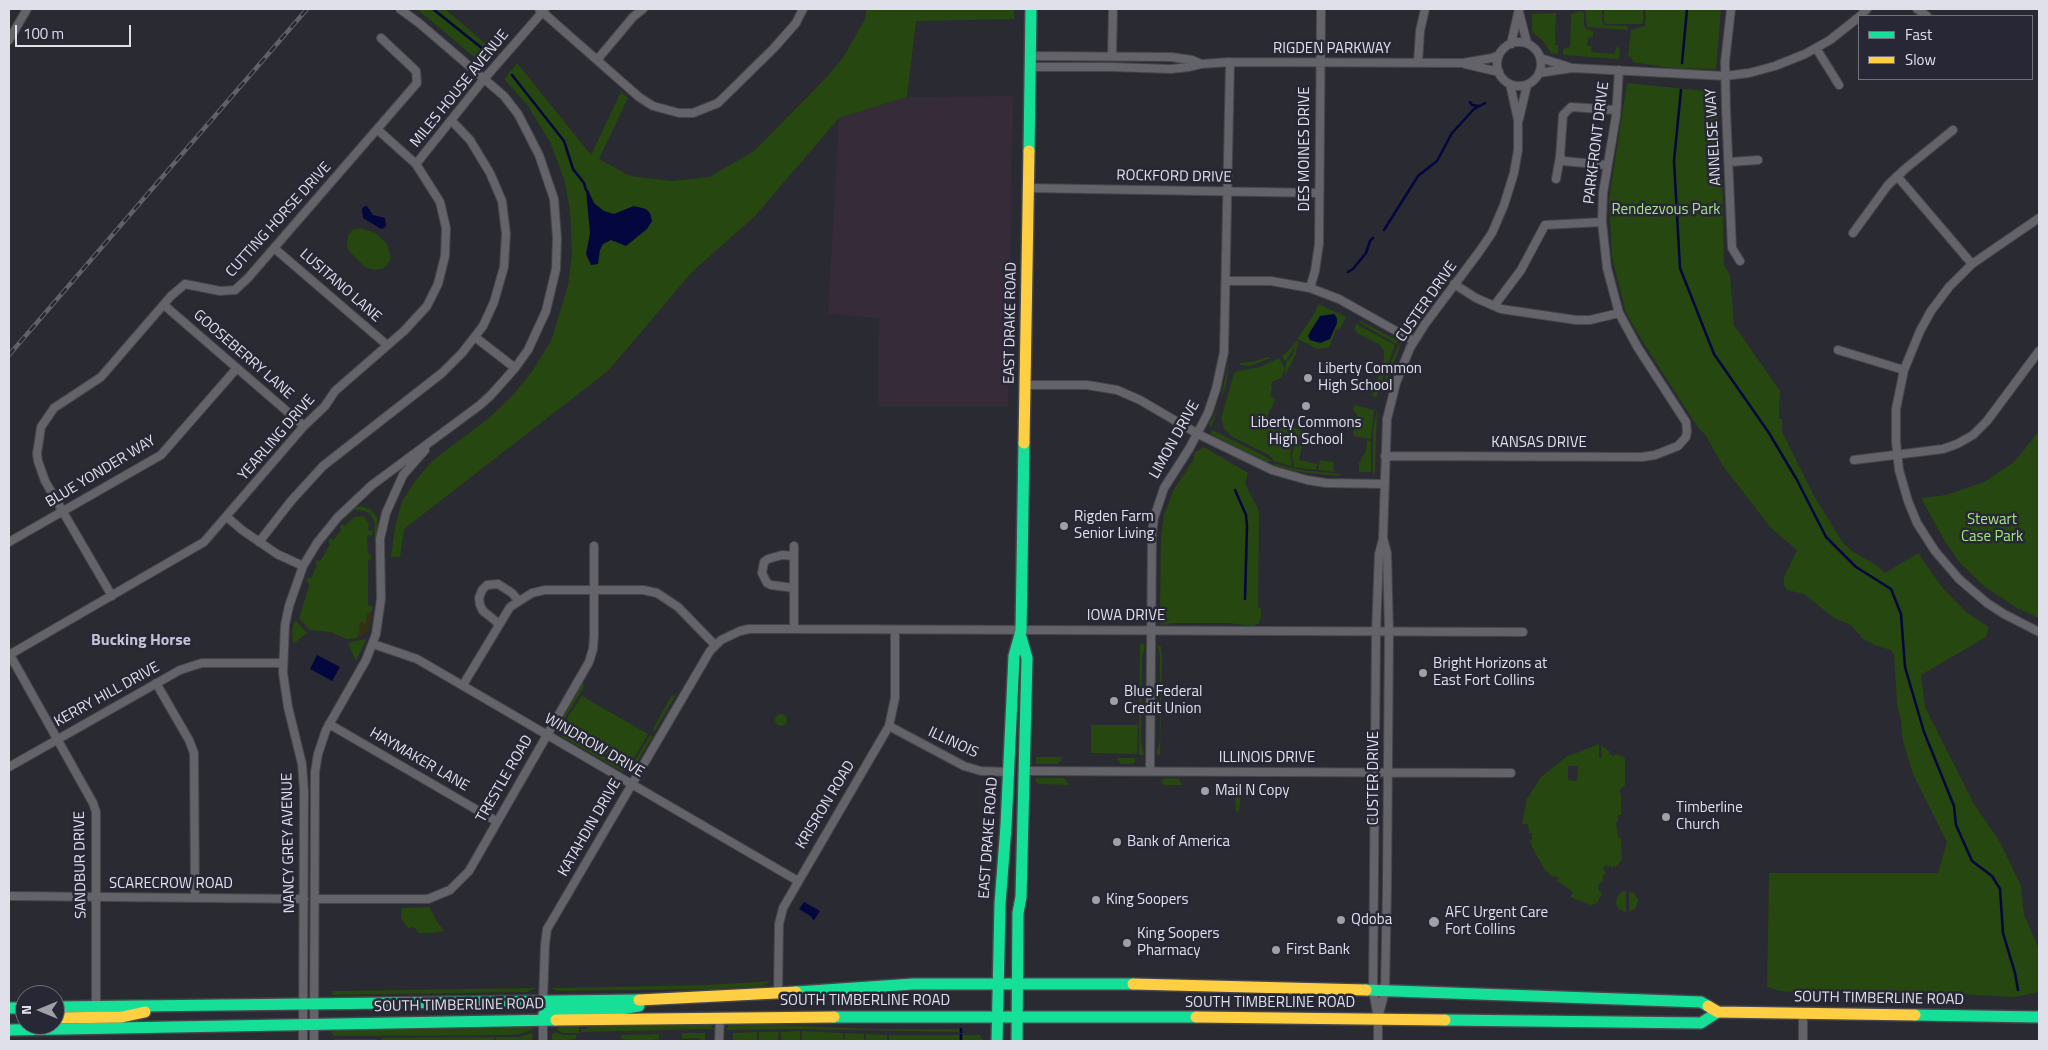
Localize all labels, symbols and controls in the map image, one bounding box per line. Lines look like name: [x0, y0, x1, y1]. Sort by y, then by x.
scale bar: [18, 15, 134, 47]
legend: [1858, 15, 2033, 80]
text: 100 m: [23, 22, 64, 45]
text: Fast: [1905, 23, 1932, 46]
street label: MILES HOUSE AVENUE: [407, 27, 513, 151]
street label: RIGDEN PARKWAY: [1273, 40, 1391, 58]
text: Slow: [1905, 48, 1936, 71]
street label: PARKFRONT DRIVE: [1581, 81, 1613, 205]
street label: DES MOINES DRIVE: [1296, 87, 1314, 211]
street label: ANNELISE WAY: [1702, 88, 1726, 186]
street label: CUTTING HORSE DRIVE: [223, 159, 335, 281]
street label: ROCKFORD DRIVE: [1116, 167, 1232, 187]
park label: Rendezvous Park: [1611, 201, 1721, 219]
street label: LUSITANO LANE: [295, 246, 385, 326]
street label: CUSTER DRIVE: [1393, 258, 1461, 346]
street label: EAST DRAKE ROAD: [1001, 262, 1021, 384]
street label: GOOSEBERRY LANE: [189, 307, 297, 403]
place label: Liberty Common High School: [1318, 360, 1422, 395]
marker: Liberty Common High School: [1302, 372, 1314, 384]
street label: YEARLING DRIVE: [235, 391, 319, 485]
street label: LIMON DRIVE: [1146, 398, 1204, 482]
marker: Liberty Commons High School: [1300, 400, 1312, 412]
place label: Liberty Commons High School: [1251, 414, 1361, 449]
street label: BLUE YONDER WAY: [43, 432, 159, 512]
street label: KANSAS DRIVE: [1491, 434, 1587, 452]
place label: Rigden Farm Senior Living: [1074, 508, 1154, 543]
park label: Stewart Case Park: [1961, 511, 2023, 546]
marker: Rigden Farm Senior Living: [1058, 520, 1070, 532]
street label: IOWA DRIVE: [1087, 607, 1165, 625]
district label: Bucking Horse: [91, 631, 191, 651]
place label: Bright Horizons at East Fort Collins: [1433, 655, 1547, 690]
street label: KERRY HILL DRIVE: [51, 659, 163, 731]
marker: Bright Horizons at East Fort Collins: [1417, 667, 1429, 679]
place label: Blue Federal Credit Union: [1124, 683, 1202, 718]
marker: Blue Federal Credit Union: [1108, 695, 1120, 707]
street label: WINDROW DRIVE: [541, 710, 647, 782]
street label: HAYMAKER LANE: [366, 724, 472, 796]
street label: ILLINOIS: [925, 724, 981, 762]
street label: CUSTER DRIVE: [1365, 731, 1383, 825]
street label: TRESTLE ROAD: [473, 732, 537, 826]
street label: ILLINOIS DRIVE: [1219, 749, 1315, 767]
street label: KRISRON ROAD: [793, 758, 859, 852]
street label: NANCY GREY AVENUE: [279, 773, 299, 913]
street label: KATAHDIN DRIVE: [555, 776, 625, 880]
street label: EAST DRAKE ROAD: [976, 777, 1002, 899]
place label: Mail N Copy: [1215, 782, 1290, 800]
marker: Mail N Copy: [1199, 785, 1211, 797]
place label: Timberline Church: [1676, 799, 1743, 834]
street label: SANDBUR DRIVE: [71, 811, 91, 919]
marker: Timberline Church: [1660, 811, 1672, 823]
place label: Bank of America: [1127, 833, 1230, 851]
marker: Bank of America: [1111, 836, 1123, 848]
street label: SCARECROW ROAD: [109, 875, 233, 893]
place label: King Soopers: [1106, 891, 1188, 909]
marker: King Soopers: [1090, 894, 1102, 906]
place label: AFC Urgent Care Fort Collins: [1445, 904, 1548, 939]
place label: Qdoba: [1351, 911, 1392, 929]
marker: Qdoba: [1335, 914, 1347, 926]
marker: AFC Urgent Care Fort Collins: [1427, 915, 1441, 929]
place label: King Soopers Pharmacy: [1137, 925, 1219, 960]
marker: King Soopers Pharmacy: [1121, 937, 1133, 949]
place label: First Bank: [1286, 941, 1350, 959]
marker: First Bank: [1270, 944, 1282, 956]
north arrow: [15, 985, 65, 1035]
street label: SOUTH TIMBERLINE ROAD: [1794, 989, 1964, 1009]
street label: SOUTH TIMBERLINE ROAD: [780, 992, 950, 1010]
street label: SOUTH TIMBERLINE ROAD: [1185, 994, 1355, 1012]
street label: SOUTH TIMBERLINE ROAD: [374, 996, 544, 1016]
text: N: [15, 1005, 36, 1015]

